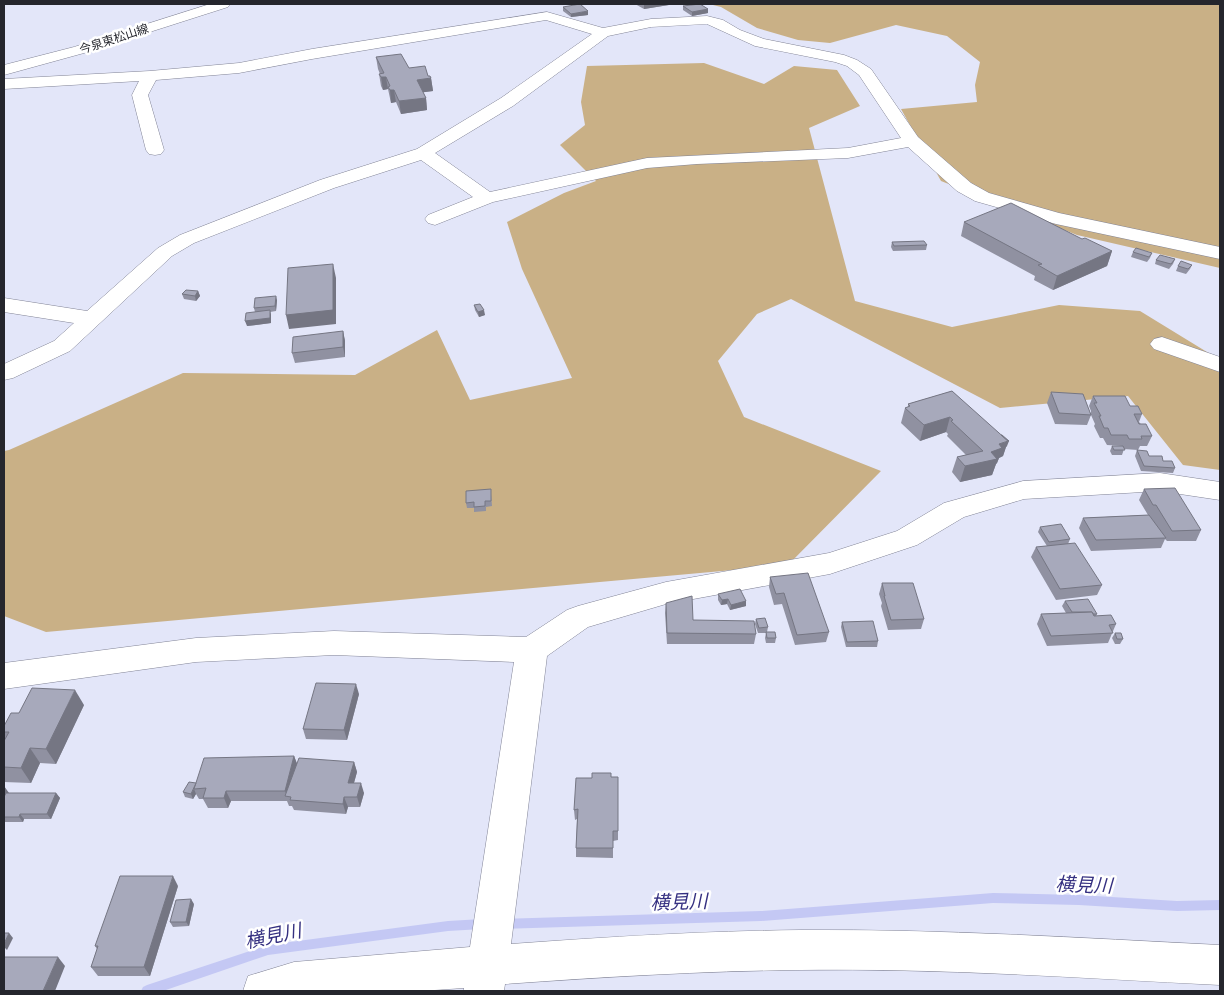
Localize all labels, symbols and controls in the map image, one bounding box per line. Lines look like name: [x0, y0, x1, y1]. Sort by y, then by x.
street label: 今泉東松山線: [78, 21, 150, 57]
water label: 横見川: [1055, 873, 1115, 898]
water label: 横見川: [650, 889, 710, 914]
water label: 横見川: [243, 918, 305, 953]

